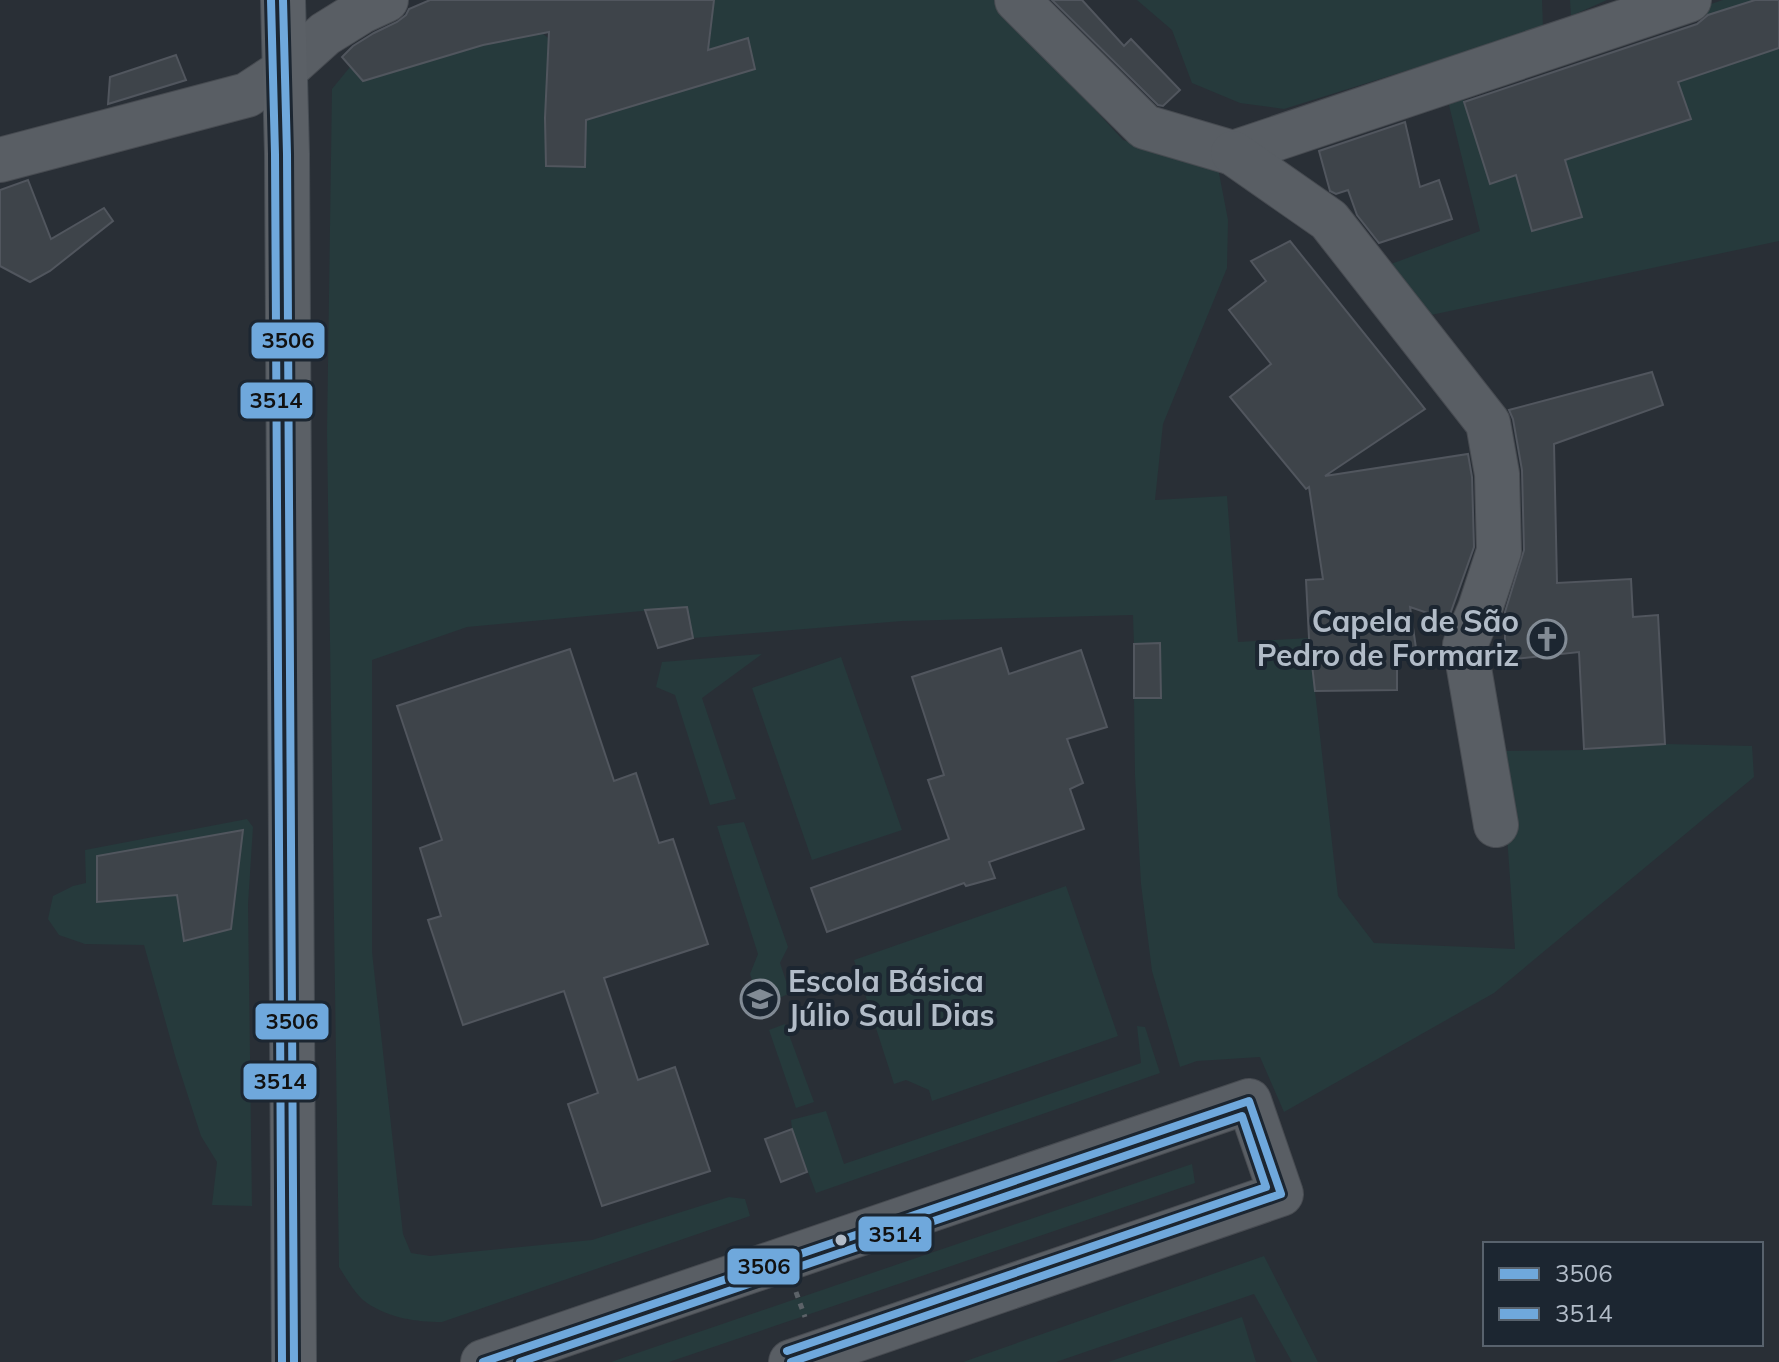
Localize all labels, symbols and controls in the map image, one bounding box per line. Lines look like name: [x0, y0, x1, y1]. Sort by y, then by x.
line badge: 3506: [250, 321, 326, 360]
text: 3506: [262, 326, 314, 354]
line badge: 3514: [239, 381, 314, 420]
text: 3514: [250, 386, 302, 414]
place label: Capela de São Pedro de Formariz: [1257, 602, 1519, 674]
church icon: Capela de São Pedro de Formariz: [1526, 618, 1568, 660]
place label: Escola Básica Júlio Saul Dias: [788, 962, 995, 1034]
school or university icon: Escola Básica Júlio Saul Dias: [739, 978, 781, 1020]
line badge: 3506: [254, 1002, 330, 1041]
text: 3506: [266, 1007, 318, 1035]
line badge: 3514: [242, 1062, 318, 1101]
text: 3514: [254, 1067, 306, 1095]
line badge: 3514: [857, 1215, 933, 1253]
text: 3514: [869, 1220, 921, 1248]
unlabelled marker: [833, 1232, 849, 1248]
legend: [1483, 1242, 1763, 1346]
line badge: 3506: [726, 1247, 801, 1286]
text: 3506: [738, 1252, 790, 1280]
text: 3506: [1555, 1258, 1613, 1288]
text: 3514: [1555, 1298, 1613, 1328]

